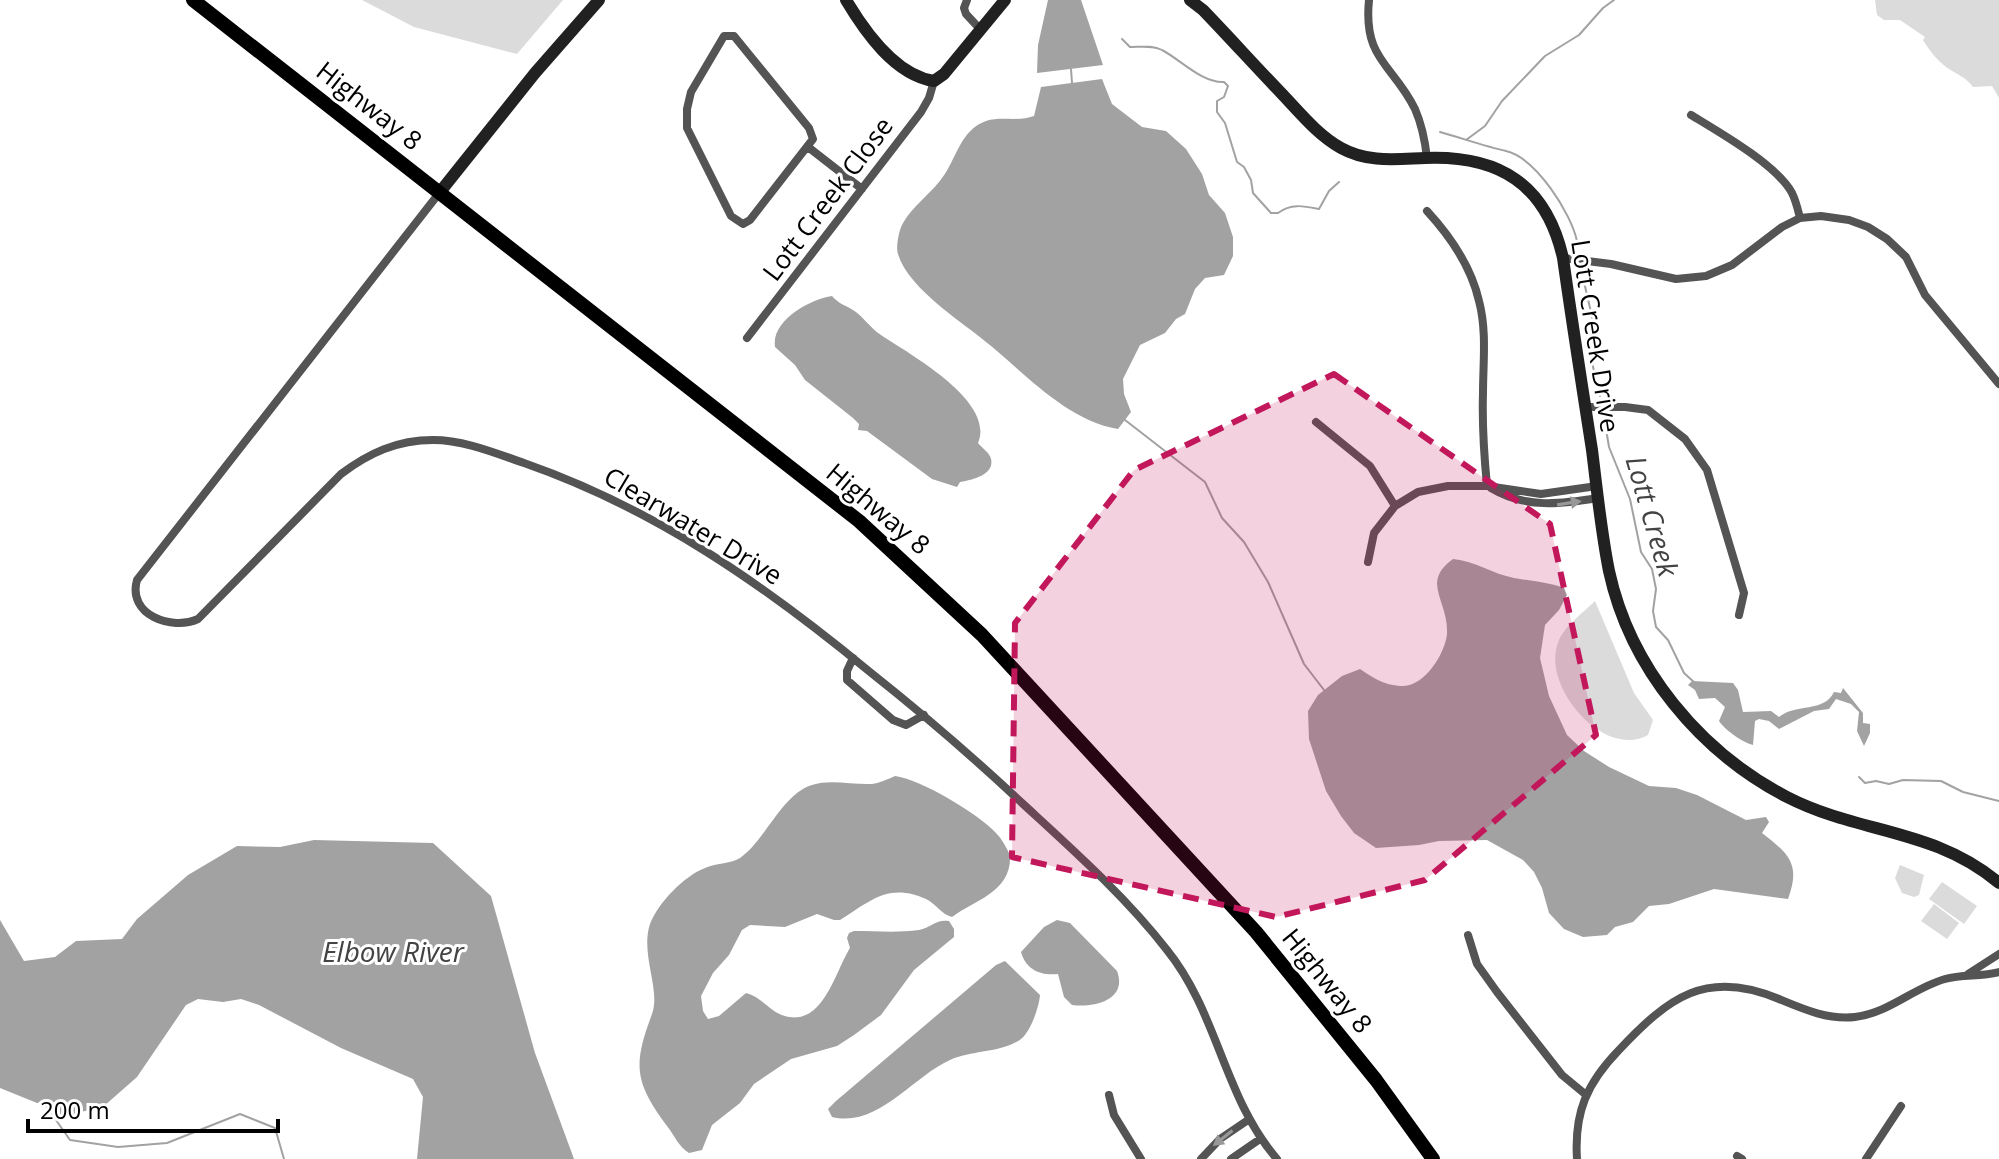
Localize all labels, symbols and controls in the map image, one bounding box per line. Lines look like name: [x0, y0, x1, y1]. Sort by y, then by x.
street label: Highway 8: [309, 53, 430, 158]
street label: Lott Creek Close: [754, 109, 901, 288]
street label: Lott Creek Drive: [1563, 237, 1629, 435]
water label: Lott Creek: [1618, 451, 1689, 582]
street label: Highway 8: [819, 454, 938, 562]
street label: Clearwater Drive: [598, 458, 789, 593]
one-way arrow: [1557, 496, 1582, 509]
street label: Highway 8: [1274, 920, 1381, 1040]
water label: Elbow River: [322, 932, 465, 970]
scale bar: [28, 1083, 278, 1133]
text: 200 m: [40, 1093, 110, 1126]
one-way arrow: [1213, 1129, 1233, 1146]

